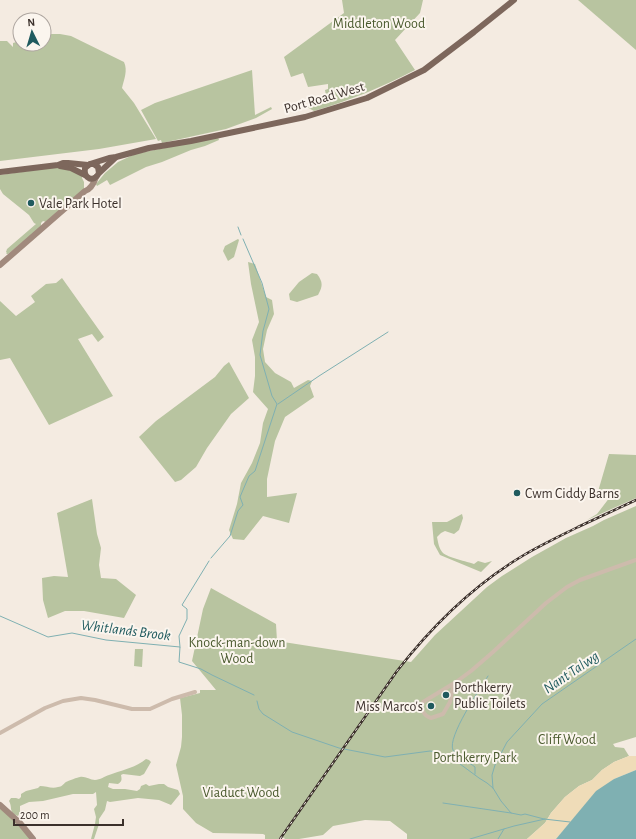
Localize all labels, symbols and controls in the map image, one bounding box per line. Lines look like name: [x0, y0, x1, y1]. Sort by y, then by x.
north arrow: [12, 12, 52, 52]
text: N: [27, 17, 35, 28]
park label: Middleton Wood: [333, 17, 425, 31]
street label: Port Road West: [283, 80, 367, 116]
place label: Vale Park Hotel: [39, 197, 122, 211]
marker: Vale Park Hotel: [26, 198, 36, 208]
place label: Cwm Ciddy Barns: [525, 487, 619, 501]
marker: Cwm Ciddy Barns: [512, 488, 522, 498]
water label: Whitlands Brook: [80, 618, 172, 643]
park label: Knock-man-down Wood: [189, 636, 285, 666]
water label: Nant Talwg: [541, 648, 602, 696]
place label: Porthkerry Public Toilets: [454, 681, 526, 711]
marker: Porthkerry Public Toilets: [441, 690, 451, 700]
place label: Miss Marco's: [355, 700, 423, 714]
marker: Miss Marco's: [426, 701, 436, 711]
park label: Cliff Wood: [538, 733, 596, 747]
park label: Porthkerry Park: [433, 751, 518, 765]
park label: Viaduct Wood: [202, 786, 280, 800]
scale bar: [14, 801, 123, 827]
text: 200 m: [20, 809, 50, 821]

